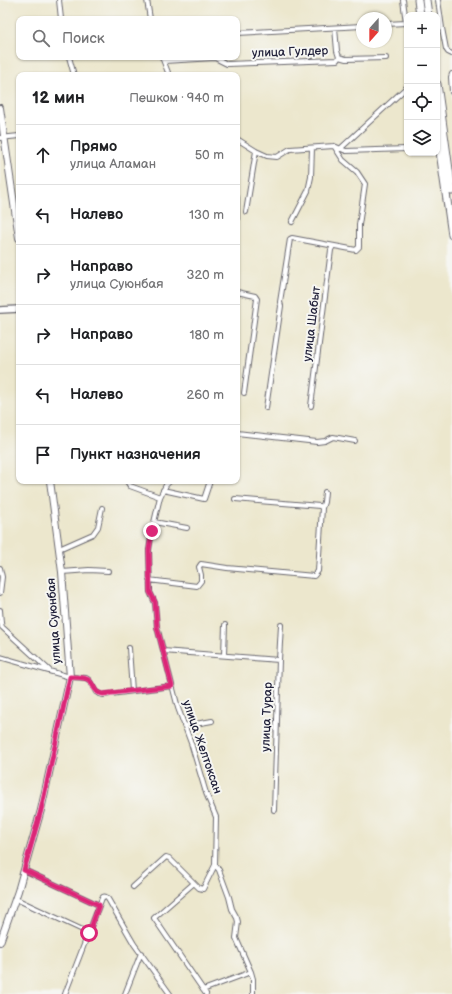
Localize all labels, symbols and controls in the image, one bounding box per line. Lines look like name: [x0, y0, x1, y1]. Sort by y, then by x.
north arrow: [356, 12, 392, 48]
map controls: [404, 12, 440, 156]
button: +: [404, 12, 440, 48]
search box: [16, 16, 240, 60]
icon: search: [30, 27, 52, 49]
text: Поиск: [62, 29, 105, 48]
street label: улица Гулдер: [252, 43, 329, 61]
button: −: [404, 48, 440, 84]
button: locate: [404, 84, 440, 120]
text: 12 мин: [32, 88, 85, 108]
text: Пешком · 940 m: [129, 90, 224, 106]
button: layers: [404, 120, 440, 156]
text: Прямо: [70, 137, 117, 156]
icon: ahead: [32, 144, 54, 166]
text: 50 m: [195, 147, 224, 163]
text: улица Аламан: [70, 156, 156, 172]
icon: left: [32, 204, 54, 226]
text: Налево: [70, 205, 123, 224]
text: 130 m: [189, 207, 224, 223]
text: Направо: [70, 257, 133, 276]
icon: right: [32, 264, 54, 286]
text: 320 m: [186, 267, 224, 283]
text: улица Суюнбая: [70, 276, 163, 292]
street label: улица Шабыт: [300, 285, 324, 363]
icon: right: [32, 324, 54, 346]
text: Направо: [70, 325, 133, 344]
text: 180 m: [189, 327, 224, 343]
icon: left: [32, 384, 54, 406]
text: Налево: [70, 385, 123, 404]
text: 260 m: [186, 387, 224, 403]
icon: arrive: [32, 444, 54, 466]
text: Пункт назначения: [70, 445, 201, 464]
route end: [143, 522, 161, 540]
street label: улица Суюнбая: [43, 577, 64, 665]
street label: улица Турар: [258, 682, 276, 752]
street label: улица Желтоксан: [179, 698, 225, 796]
route start: [80, 924, 98, 942]

